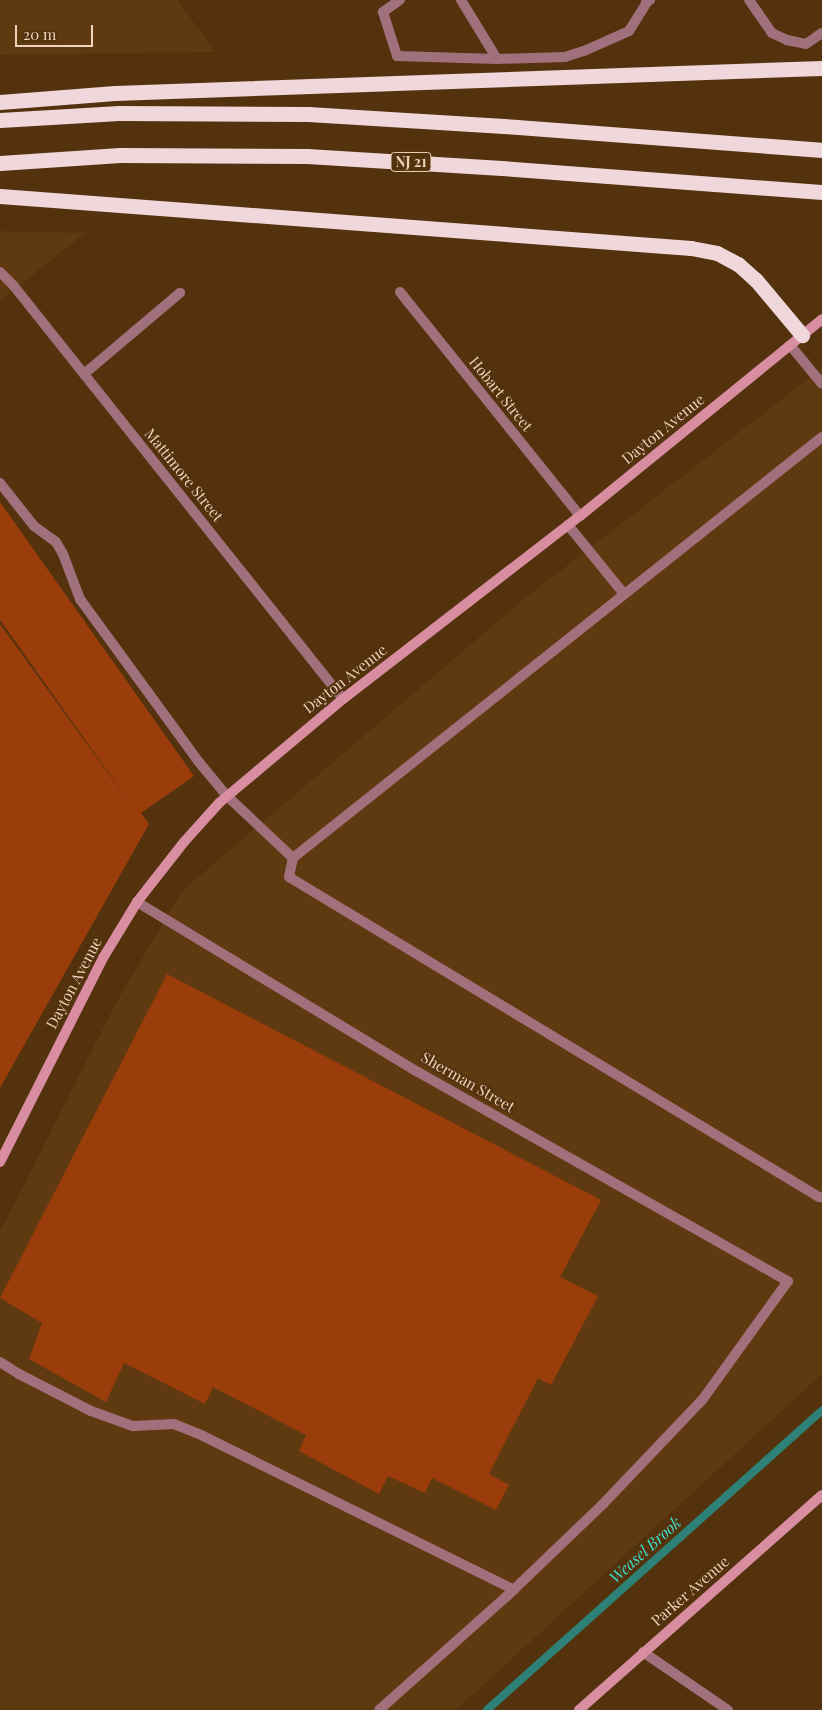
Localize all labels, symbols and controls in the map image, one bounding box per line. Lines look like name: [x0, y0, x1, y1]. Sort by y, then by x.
scale bar: [18, 15, 95, 47]
text: 20 m: [23, 24, 56, 44]
road number: NJ 21: [390, 150, 432, 173]
street label: Hobart Street: [465, 353, 537, 435]
street label: Dayton Avenue: [618, 390, 708, 468]
street label: Mattimore Street: [141, 425, 227, 525]
street label: Dayton Avenue: [299, 641, 391, 717]
street label: Dayton Avenue: [42, 934, 106, 1032]
street label: Sherman Street: [418, 1048, 518, 1116]
water label: Weasel Brook: [605, 1512, 685, 1588]
street label: Parker Avenue: [647, 1552, 733, 1630]

